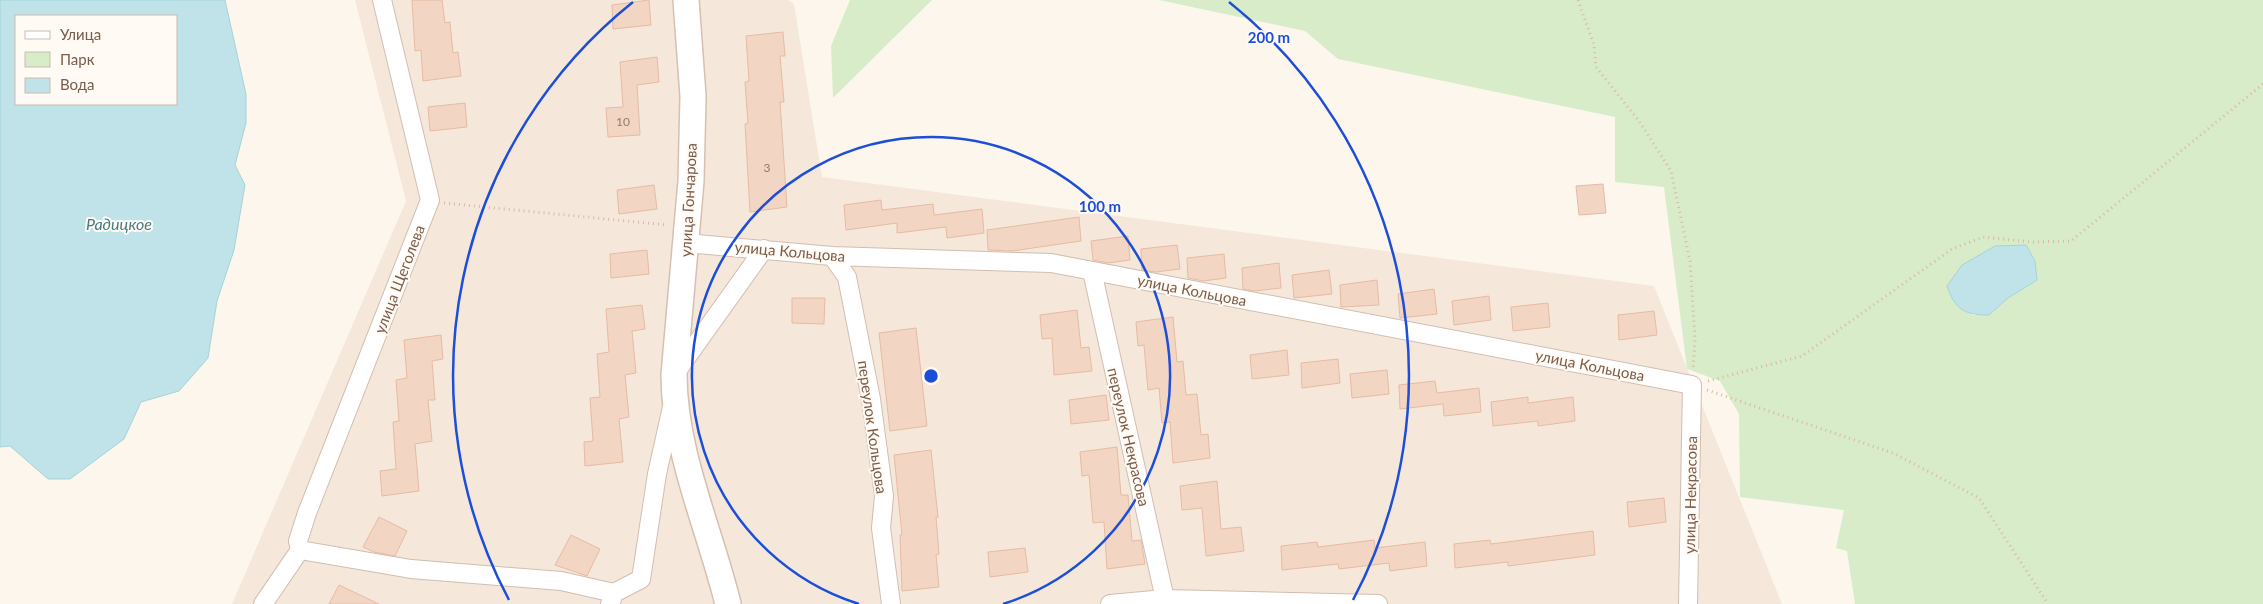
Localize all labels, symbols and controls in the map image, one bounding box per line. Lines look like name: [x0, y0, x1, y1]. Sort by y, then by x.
legend: [15, 15, 178, 105]
text: Улица: [60, 25, 101, 43]
text: 200 m: [1248, 28, 1290, 46]
text: Парк: [60, 50, 95, 68]
text: Вода: [60, 75, 95, 93]
house number: 10: [616, 114, 630, 129]
street label: улица Гончарова: [676, 142, 700, 258]
house number: 3: [764, 160, 771, 175]
text: 100 m: [1079, 197, 1121, 215]
water label: Радицкое: [86, 214, 152, 233]
street label: улица Щеголева: [370, 222, 428, 336]
street label: улица Кольцова: [734, 237, 846, 265]
street label: улица Кольцова: [1136, 271, 1248, 309]
street label: улица Кольцова: [1534, 346, 1646, 384]
street label: переулок Кольцова: [855, 359, 891, 495]
street label: переулок Некрасова: [1104, 366, 1154, 508]
centre of rings: [922, 367, 940, 385]
street label: улица Некрасова: [1680, 436, 1700, 554]

